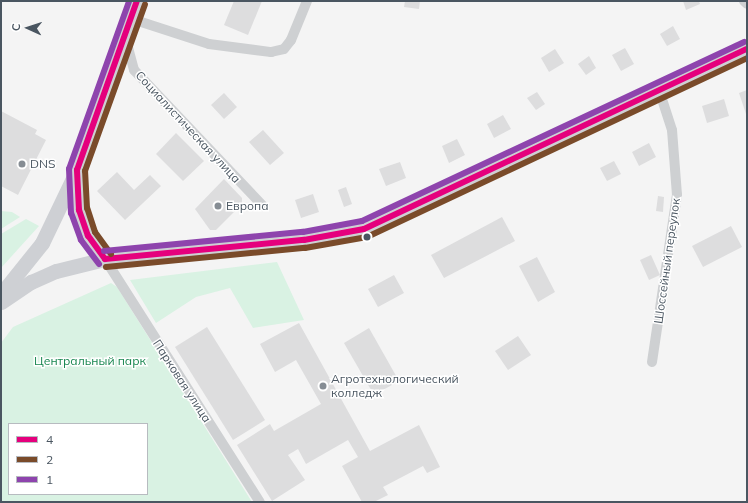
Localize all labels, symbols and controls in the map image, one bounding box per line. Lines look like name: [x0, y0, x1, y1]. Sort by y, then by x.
north arrow: [8, 8, 48, 48]
text: С: [9, 23, 23, 32]
street label: Социалистическая улица: [132, 68, 244, 186]
place label: DNS: [30, 157, 55, 171]
marker: DNS: [17, 159, 27, 169]
street label: Шоссейный переулок: [651, 197, 683, 325]
place label: Европа: [226, 199, 269, 213]
marker: Европа: [213, 201, 223, 211]
unlabelled marker: [362, 232, 372, 242]
street label: Парковая улица: [150, 337, 214, 425]
park label: Центральный парк: [34, 354, 146, 368]
place label: Агротехнологический колледж: [331, 372, 459, 400]
marker: Агротехнологический колледж: [318, 381, 328, 391]
legend: [8, 423, 148, 495]
text: 4: [46, 432, 53, 447]
text: 2: [46, 452, 53, 467]
text: 1: [46, 472, 53, 487]

